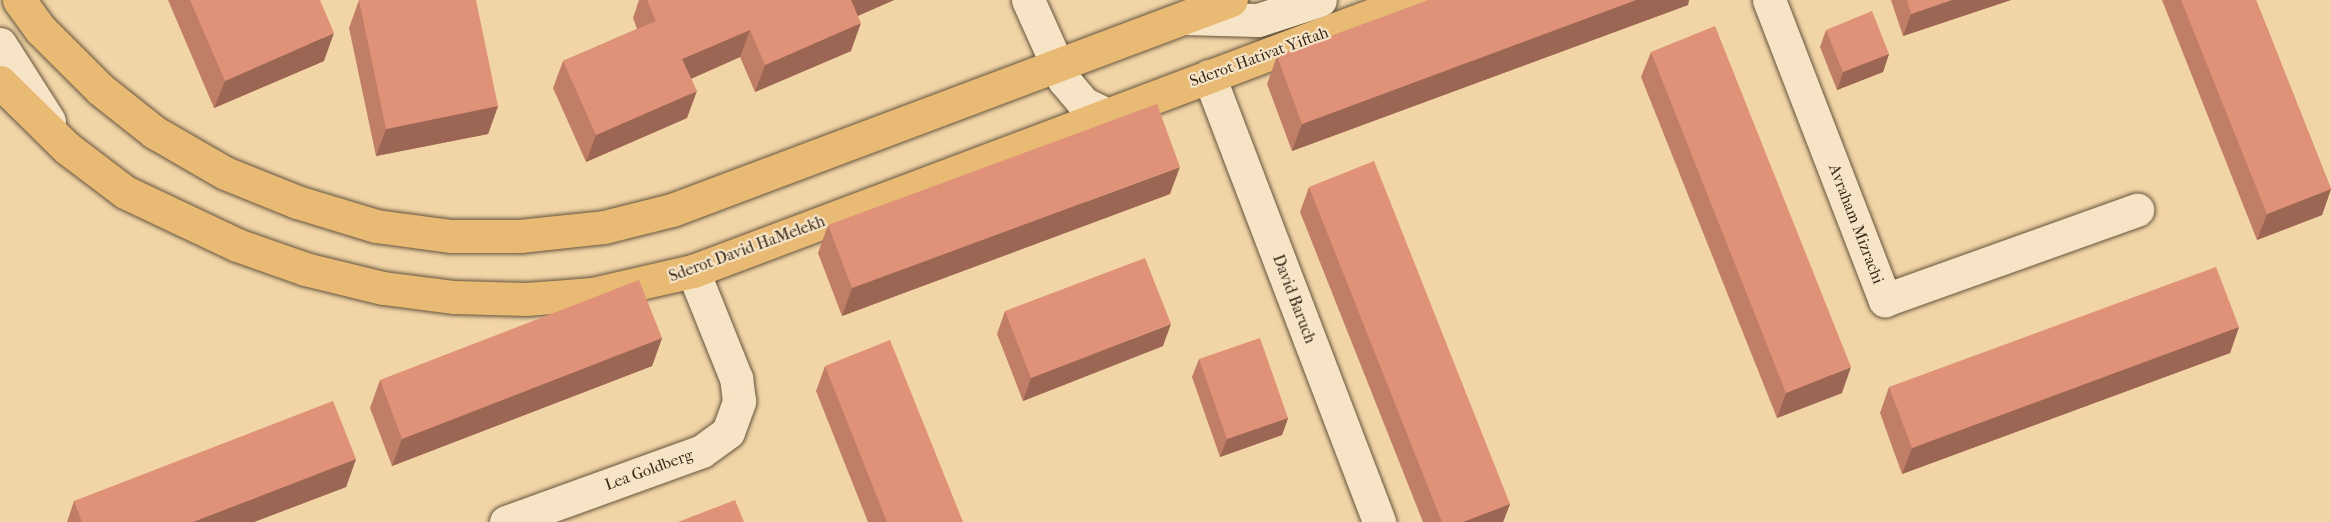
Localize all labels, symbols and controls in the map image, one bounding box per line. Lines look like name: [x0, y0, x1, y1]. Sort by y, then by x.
street label: Sderot Hativat Yiftah: [1187, 23, 1331, 91]
street label: Avraham Mizrachi: [1824, 161, 1888, 287]
street label: Sderot David HaMelekh: [666, 212, 828, 286]
street label: David Baruch: [1268, 252, 1320, 346]
street label: Lea Goldberg: [602, 445, 696, 495]

